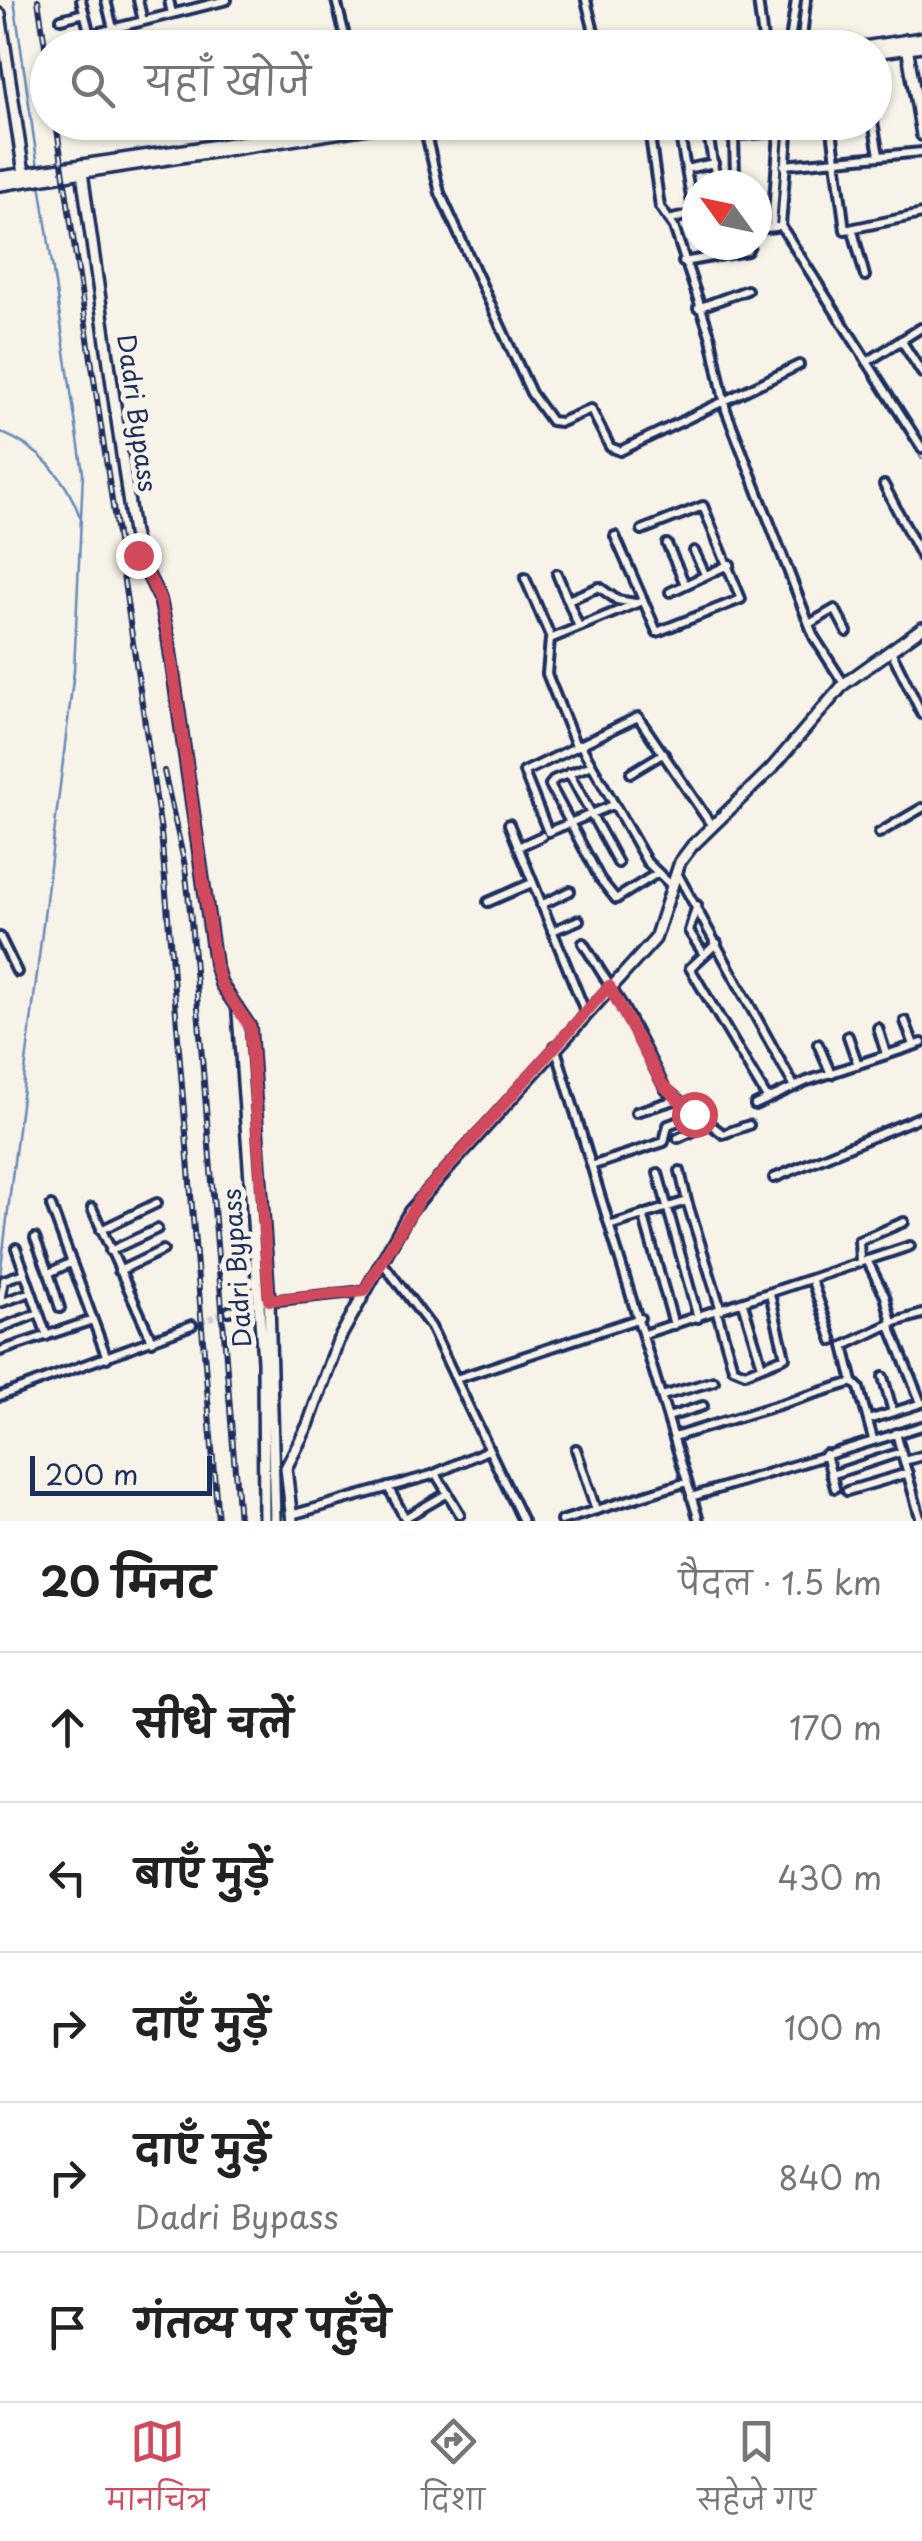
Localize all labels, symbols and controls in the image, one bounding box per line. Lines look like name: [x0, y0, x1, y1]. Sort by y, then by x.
search box: [30, 30, 892, 140]
text: यहाँ खोजें: [145, 51, 311, 108]
icon: search: [65, 58, 120, 113]
north arrow: [682, 170, 772, 260]
street label: Dadri Bypass: [108, 331, 168, 494]
route end: [116, 533, 162, 579]
route start: [672, 1092, 718, 1138]
street label: Dadri Bypass: [212, 1187, 261, 1349]
scale bar: [30, 1451, 212, 1496]
text: 200 m: [45, 1452, 138, 1495]
text: 20 मिनट: [40, 1548, 215, 1611]
text: पैदल · 1.5 km: [678, 1558, 882, 1606]
text: सीधे चलें: [135, 1693, 293, 1750]
icon: ahead: [40, 1700, 95, 1755]
text: 170 m: [789, 1703, 882, 1751]
text: बाएँ मुड़ें: [135, 1843, 271, 1900]
icon: left: [40, 1850, 95, 1905]
text: 430 m: [777, 1853, 882, 1901]
text: दाएँ मुड़ें: [135, 1993, 270, 2050]
icon: right: [40, 2000, 95, 2055]
text: 100 m: [784, 2003, 882, 2051]
text: दाएँ मुड़ें: [135, 2119, 270, 2176]
icon: right: [40, 2150, 95, 2205]
text: 840 m: [779, 2153, 882, 2201]
text: Dadri Bypass: [135, 2192, 339, 2240]
text: गंतव्य पर पहुँचे: [135, 2293, 390, 2350]
icon: arrive: [40, 2300, 95, 2355]
tab: मानचित्र: [106, 2414, 209, 2531]
tab: दिशा: [421, 2414, 485, 2531]
tab: सहेजे गए: [698, 2414, 816, 2531]

